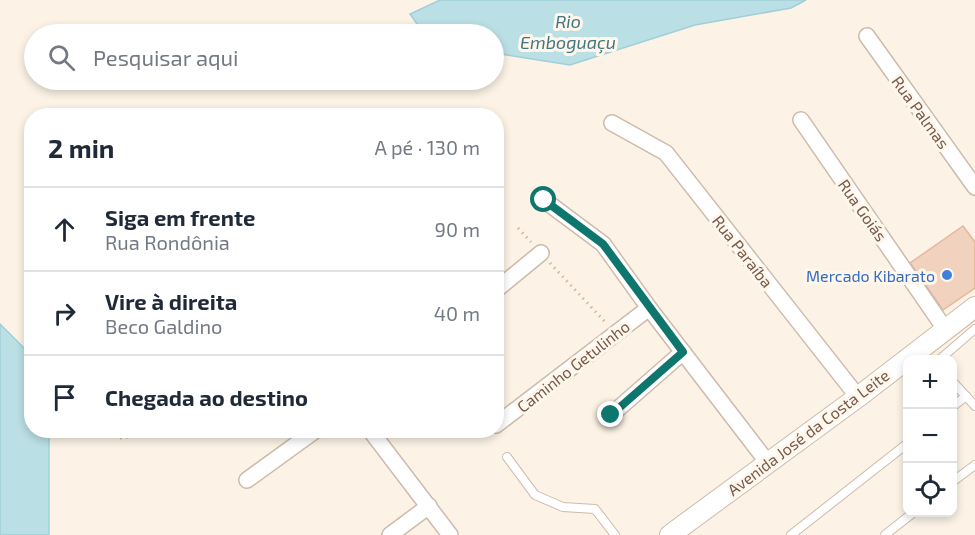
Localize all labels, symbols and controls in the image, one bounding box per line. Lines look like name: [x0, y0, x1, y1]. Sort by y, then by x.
water label: Rio Emboguaçu: [520, 10, 616, 54]
search box: [24, 24, 504, 90]
icon: search: [45, 41, 78, 74]
text: Pesquisar aqui: [93, 44, 239, 70]
street label: Rua Palmas: [888, 72, 954, 152]
text: 2 min: [48, 132, 114, 163]
text: A pé · 130 m: [374, 135, 480, 159]
street label: Rua Goiás: [835, 175, 891, 245]
route start: [530, 186, 556, 212]
text: Siga em frente: [105, 204, 255, 230]
street label: Rua Paraíba: [709, 211, 777, 291]
icon: ahead: [48, 213, 81, 246]
text: 90 m: [435, 217, 480, 241]
text: Rua Rondônia: [105, 230, 230, 254]
place label: Mercado Kibarato: [806, 266, 935, 285]
marker: Mercado Kibarato: [940, 268, 954, 282]
text: Vire à direita: [105, 288, 237, 314]
icon: right: [48, 297, 81, 330]
text: 40 m: [434, 301, 480, 325]
text: Beco Galdino: [105, 314, 222, 338]
street label: Caminho Getulinho: [513, 316, 633, 416]
map controls: [903, 355, 957, 517]
button: +: [903, 355, 957, 409]
street label: Avenida José da Costa Leite: [723, 365, 893, 499]
icon: arrive: [48, 381, 81, 414]
text: Chegada ao destino: [105, 384, 308, 410]
route end: [597, 401, 623, 427]
button: −: [903, 409, 957, 463]
button: locate: [903, 463, 957, 517]

